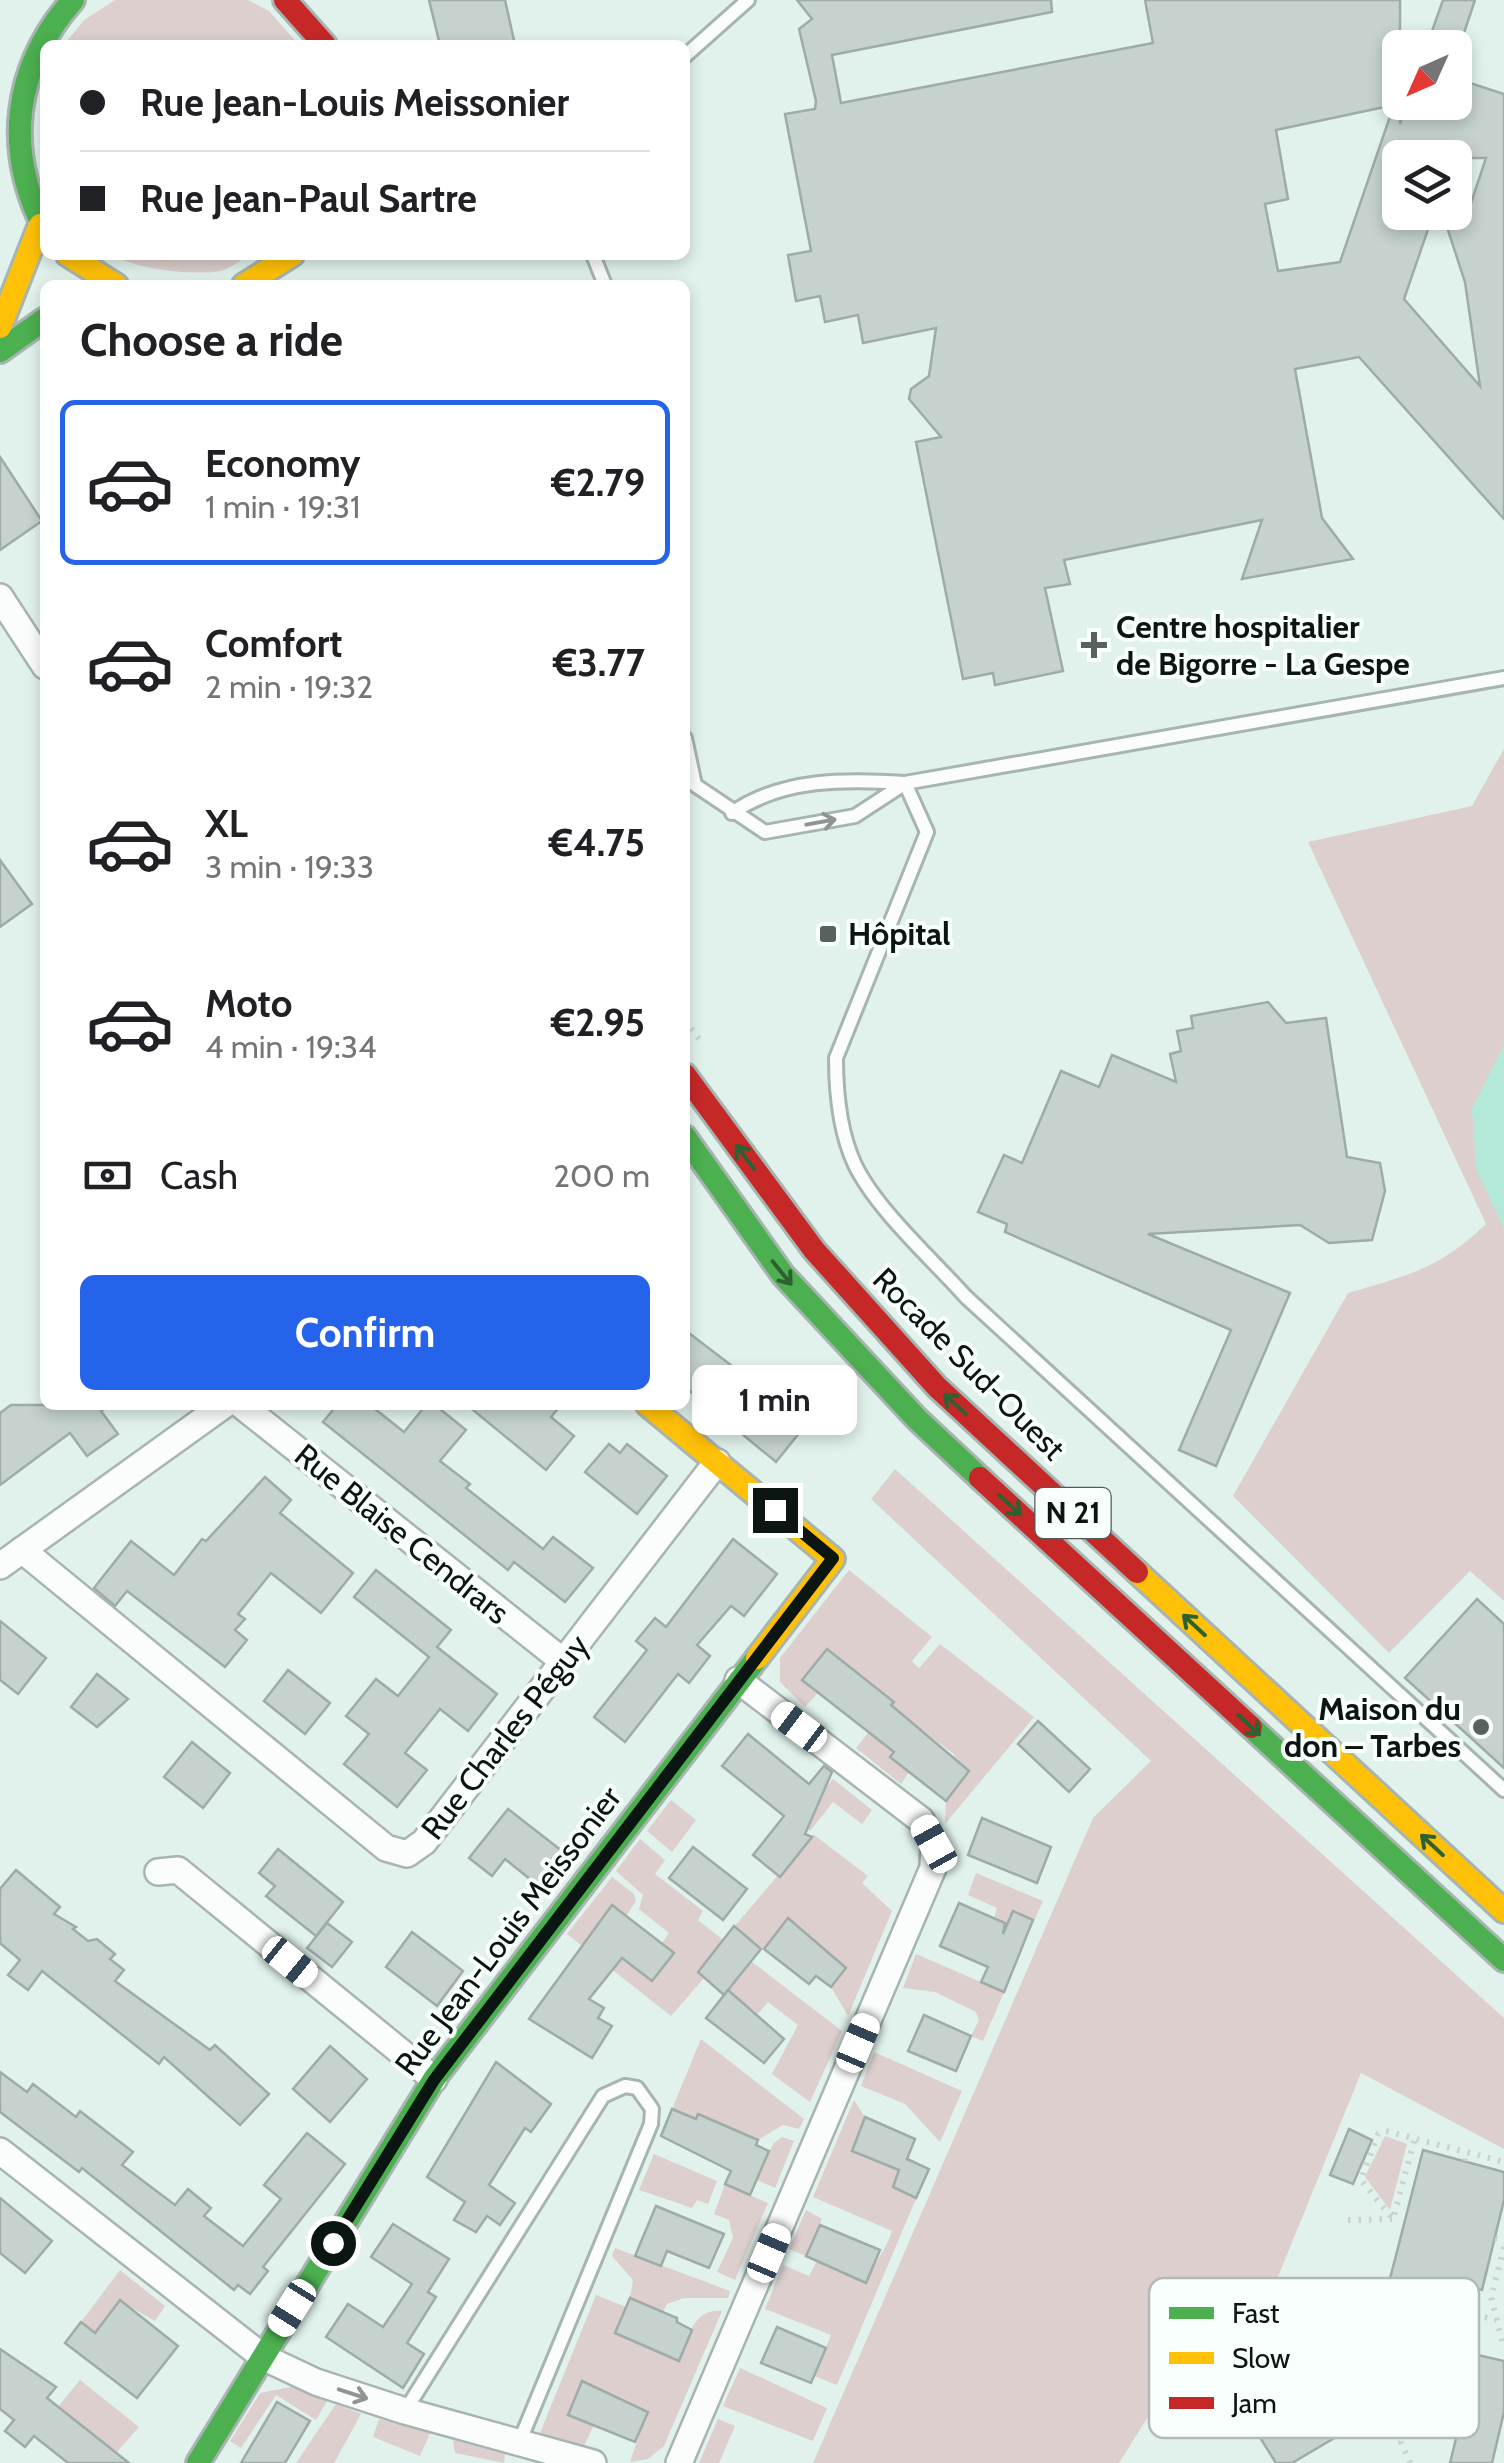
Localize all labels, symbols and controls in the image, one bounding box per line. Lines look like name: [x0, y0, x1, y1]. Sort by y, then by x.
north arrow: [1382, 30, 1472, 120]
map controls: [1382, 30, 1472, 230]
text: Rue Jean-Louis Meissonier: [140, 79, 569, 126]
button: layers: [1382, 140, 1472, 230]
text: Rue Jean-Paul Sartre: [140, 175, 477, 222]
text: Choose a ride: [80, 313, 343, 367]
icon: car: [85, 438, 175, 528]
text: Economy: [205, 440, 360, 487]
text: €2.79: [551, 459, 645, 506]
text: 1 min · 19:31: [205, 487, 360, 526]
place label: Centre hospitalier de Bigorre - La Gespe: [1116, 607, 1410, 683]
icon: car: [85, 618, 175, 708]
text: Comfort: [205, 620, 342, 667]
marker: Centre hospitalier de Bigorre - La Gespe: [1081, 632, 1107, 658]
text: €3.77: [553, 639, 645, 686]
text: 2 min · 19:32: [205, 667, 373, 706]
icon: car: [85, 798, 175, 888]
text: XL: [205, 800, 248, 847]
one-way arrow: [804, 812, 837, 831]
text: €4.75: [549, 819, 645, 866]
text: 3 min · 19:33: [205, 847, 374, 886]
place label: Hôpital: [848, 914, 951, 953]
marker: Hôpital: [817, 923, 839, 945]
icon: car: [85, 978, 175, 1068]
text: Moto: [205, 980, 292, 1027]
text: €2.95: [551, 999, 645, 1046]
text: 4 min · 19:34: [205, 1027, 377, 1066]
one-way arrow: [734, 1144, 755, 1171]
icon: cash: [80, 1148, 135, 1203]
text: Cash: [160, 1152, 238, 1199]
text: 200 m: [553, 1156, 650, 1195]
one-way arrow: [771, 1259, 793, 1285]
street label: Rocade Sud-Ouest: [865, 1259, 1074, 1468]
button: Confirm: [80, 1275, 650, 1390]
callout: 1 min: [692, 1365, 858, 1435]
text: 1 min: [738, 1380, 811, 1419]
one-way arrow: [943, 1393, 968, 1416]
street label: Rue Blaise Cendrars: [287, 1435, 517, 1632]
route end: [753, 1488, 798, 1533]
road number: N 21: [1036, 1488, 1110, 1538]
one-way arrow: [997, 1493, 1022, 1516]
one-way arrow: [1182, 1614, 1207, 1637]
street label: Rue Charles Péguy: [413, 1627, 597, 1847]
place label: Maison du don – Tarbes: [1284, 1689, 1461, 1765]
car: [766, 1697, 832, 1757]
one-way arrow: [1236, 1713, 1261, 1736]
marker: Maison du don – Tarbes: [1470, 1716, 1492, 1738]
street label: Rue Jean-Louis Meissonier: [386, 1778, 629, 2083]
car: [906, 1810, 962, 1878]
one-way arrow: [1421, 1833, 1445, 1857]
car: [257, 1931, 323, 1993]
car: [832, 2010, 884, 2076]
car: [743, 2220, 795, 2286]
route start: [311, 2221, 356, 2266]
car: [263, 2275, 321, 2341]
legend: [1149, 2278, 1479, 2438]
text: Fast: [1232, 2296, 1280, 2330]
text: Slow: [1232, 2341, 1290, 2375]
text: Jam: [1231, 2386, 1277, 2420]
one-way arrow: [336, 2387, 368, 2405]

